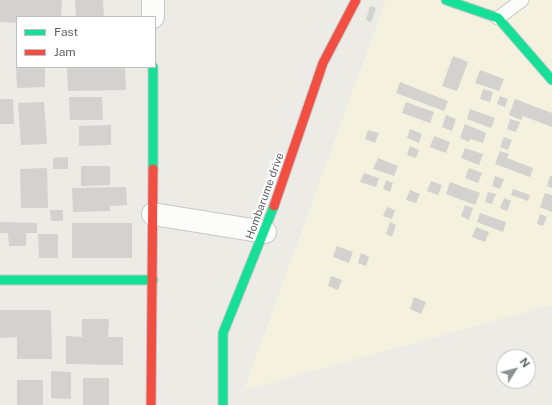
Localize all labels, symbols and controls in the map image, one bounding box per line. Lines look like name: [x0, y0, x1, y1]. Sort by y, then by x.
legend: [16, 16, 156, 68]
text: Fast: [54, 25, 78, 39]
text: Jam: [54, 45, 76, 59]
street label: Hombarume drive: [243, 151, 287, 241]
north arrow: [496, 349, 536, 389]
text: N: [518, 356, 532, 370]

